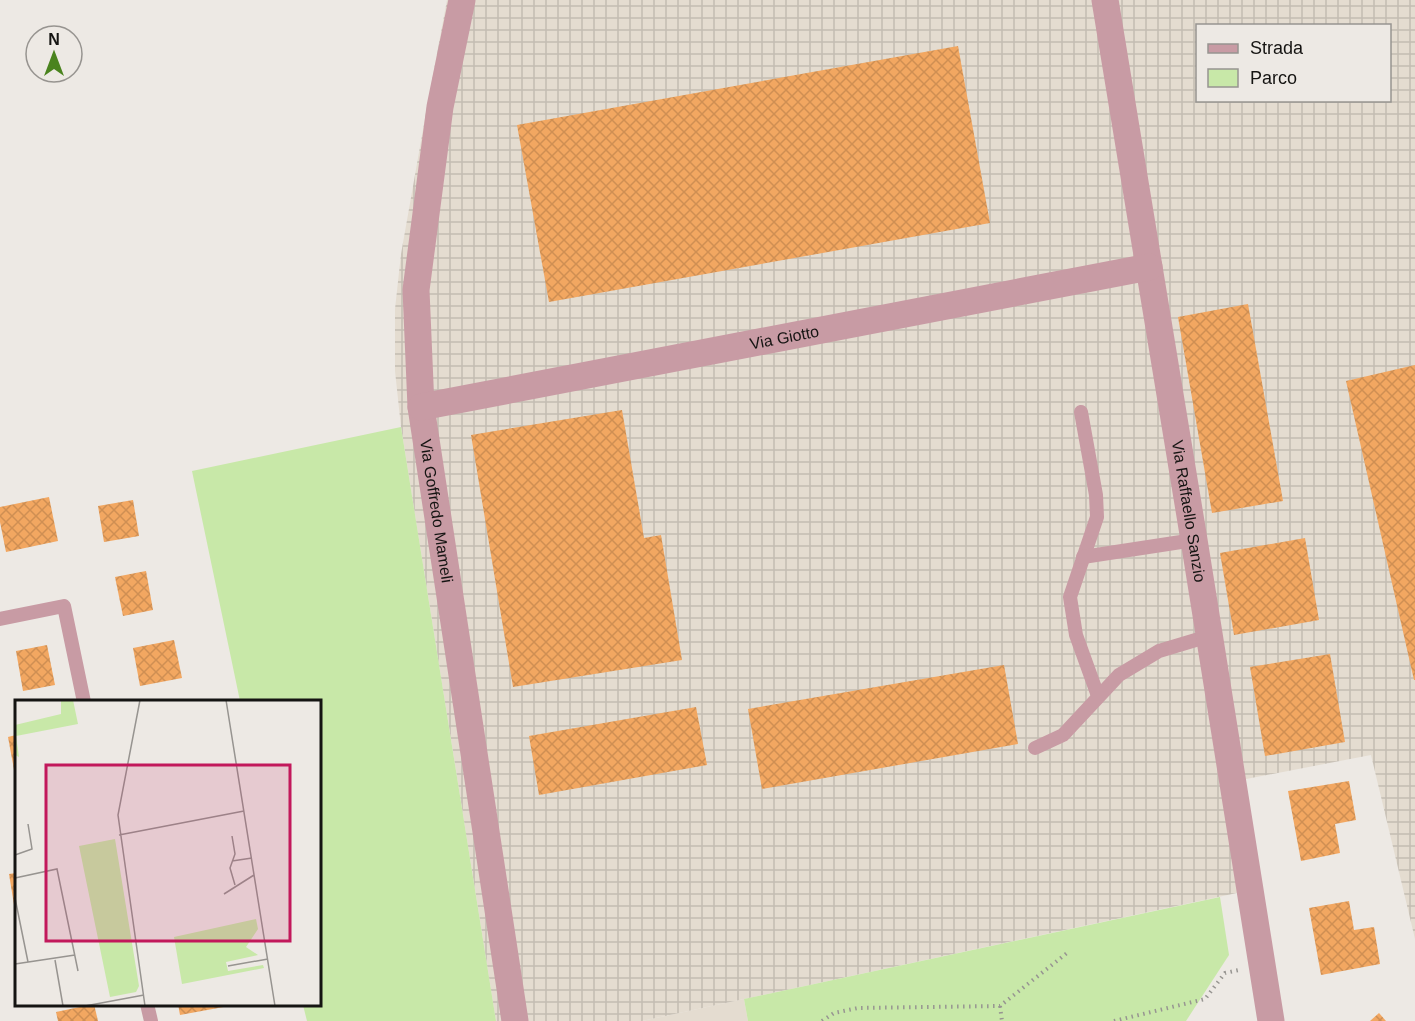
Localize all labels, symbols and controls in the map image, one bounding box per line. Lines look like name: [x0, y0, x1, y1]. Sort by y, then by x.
north arrow: [24, 24, 84, 84]
legend: [1196, 24, 1391, 102]
text: N: [48, 31, 60, 48]
text: Strada: [1250, 38, 1304, 58]
text: Parco: [1250, 68, 1297, 88]
street label: Via Giotto: [748, 322, 820, 352]
street label: Via Goffredo Mameli: [418, 438, 456, 584]
street label: Via Raffaello Sanzio: [1169, 439, 1209, 583]
inset map: [15, 700, 321, 1006]

